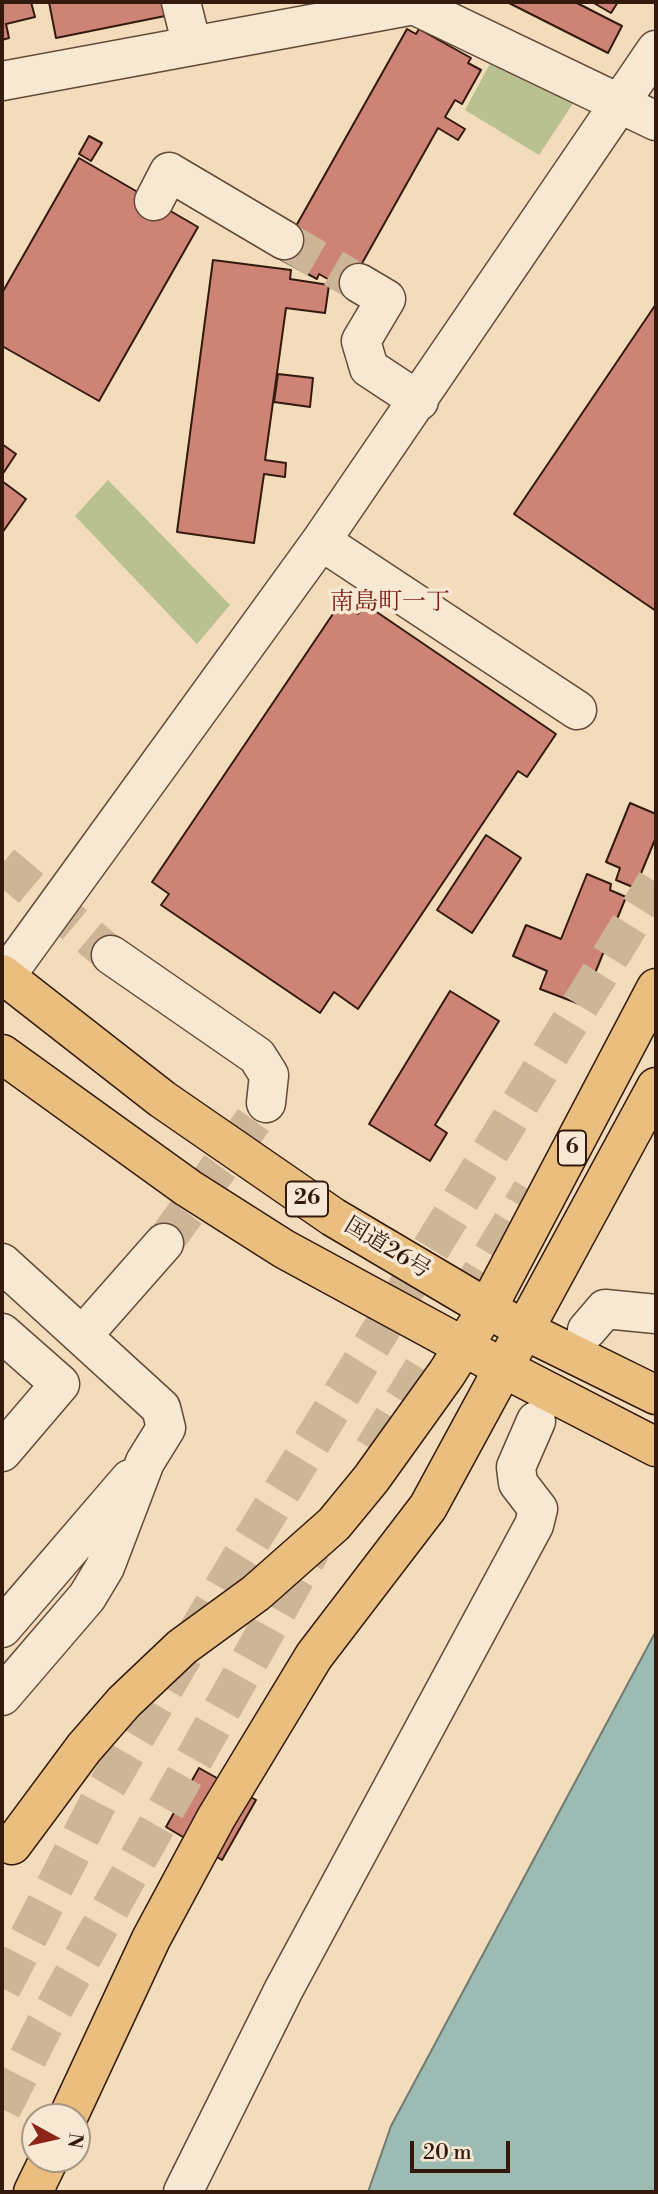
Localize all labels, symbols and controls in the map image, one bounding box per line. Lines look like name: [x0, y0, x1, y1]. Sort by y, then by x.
district label: 南島町一丁: [330, 589, 450, 617]
road number: 6: [558, 1130, 586, 1166]
road number: 26: [286, 1182, 328, 1216]
street label: 国道26号: [339, 1212, 435, 1286]
north arrow: [21, 2103, 91, 2173]
scale bar: [413, 2128, 513, 2172]
text: N: [62, 2132, 88, 2150]
text: 20 m: [423, 2140, 472, 2166]

